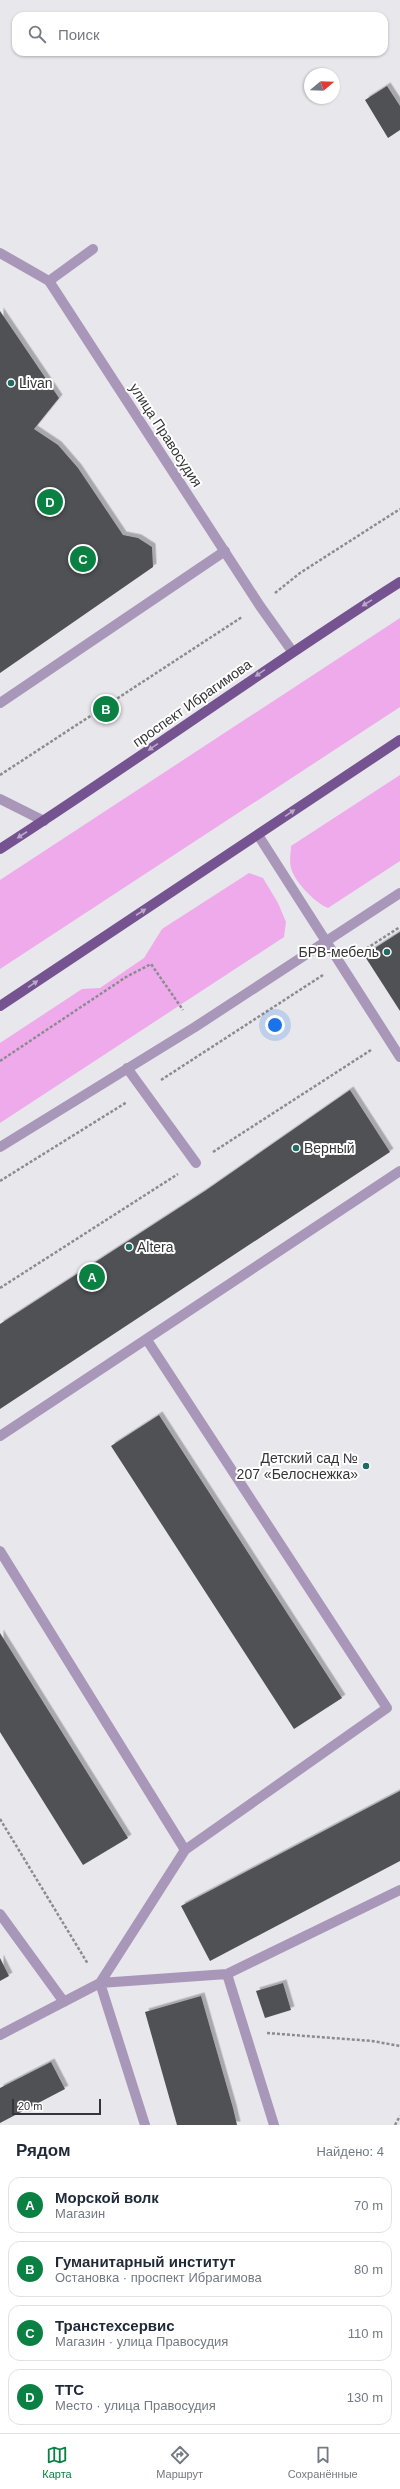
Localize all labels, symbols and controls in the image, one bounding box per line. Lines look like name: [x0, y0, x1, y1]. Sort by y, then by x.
search box: [12, 12, 388, 56]
icon: search: [26, 23, 48, 45]
text: Поиск: [58, 26, 100, 43]
north arrow: [304, 68, 340, 104]
place label: Livan: [19, 375, 52, 391]
marker: Livan: [6, 378, 16, 388]
street label: улица Правосудия: [127, 380, 205, 490]
pin: D: [37, 487, 63, 517]
pin: C: [70, 544, 96, 574]
one-way arrow: [362, 599, 372, 607]
street label: проспект Ибрагимова: [130, 656, 255, 750]
one-way arrow: [255, 669, 265, 677]
pin: B: [93, 694, 119, 724]
one-way arrow: [148, 743, 159, 751]
one-way arrow: [285, 809, 295, 817]
one-way arrow: [17, 831, 27, 839]
one-way arrow: [136, 908, 146, 916]
place label: БРВ-мебель: [299, 944, 379, 960]
marker: БРВ-мебель: [382, 947, 392, 957]
one-way arrow: [27, 980, 38, 988]
your location: [265, 1015, 285, 1035]
place label: Верный: [304, 1140, 355, 1156]
marker: Верный: [291, 1143, 301, 1153]
place label: Altera: [137, 1239, 174, 1255]
marker: Altera: [124, 1242, 134, 1252]
pin: A: [79, 1262, 105, 1292]
place label: Детский сад № 207 «Белоснежка»: [237, 1450, 358, 1482]
marker: Детский сад № 207 «Белоснежка»: [361, 1461, 371, 1471]
scale bar: [12, 2097, 101, 2116]
text: 20 m: [18, 2100, 42, 2112]
text: Рядом: [16, 2141, 71, 2160]
text: Найдено: 4: [316, 2144, 384, 2159]
text: Морской волк: [55, 2189, 159, 2206]
text: A: [25, 2198, 35, 2213]
text: 70 m: [354, 2198, 383, 2213]
text: Магазин: [55, 2206, 105, 2221]
text: Гуманитарный институт: [55, 2253, 236, 2270]
text: B: [25, 2262, 35, 2277]
text: 80 m: [354, 2262, 383, 2277]
text: Остановка · проспект Ибрагимова: [55, 2270, 262, 2285]
text: Транстехсервис: [55, 2317, 175, 2334]
text: C: [25, 2326, 35, 2341]
text: 110 m: [348, 2326, 383, 2341]
text: Магазин · улица Правосудия: [55, 2334, 228, 2349]
text: ТТС: [55, 2381, 84, 2398]
text: D: [25, 2390, 35, 2405]
text: 130 m: [347, 2390, 383, 2405]
text: Место · улица Правосудия: [55, 2398, 216, 2413]
tab: Карта: [42, 2444, 72, 2480]
tab: Маршрут: [156, 2444, 203, 2480]
tab: Сохранённые: [288, 2444, 358, 2480]

